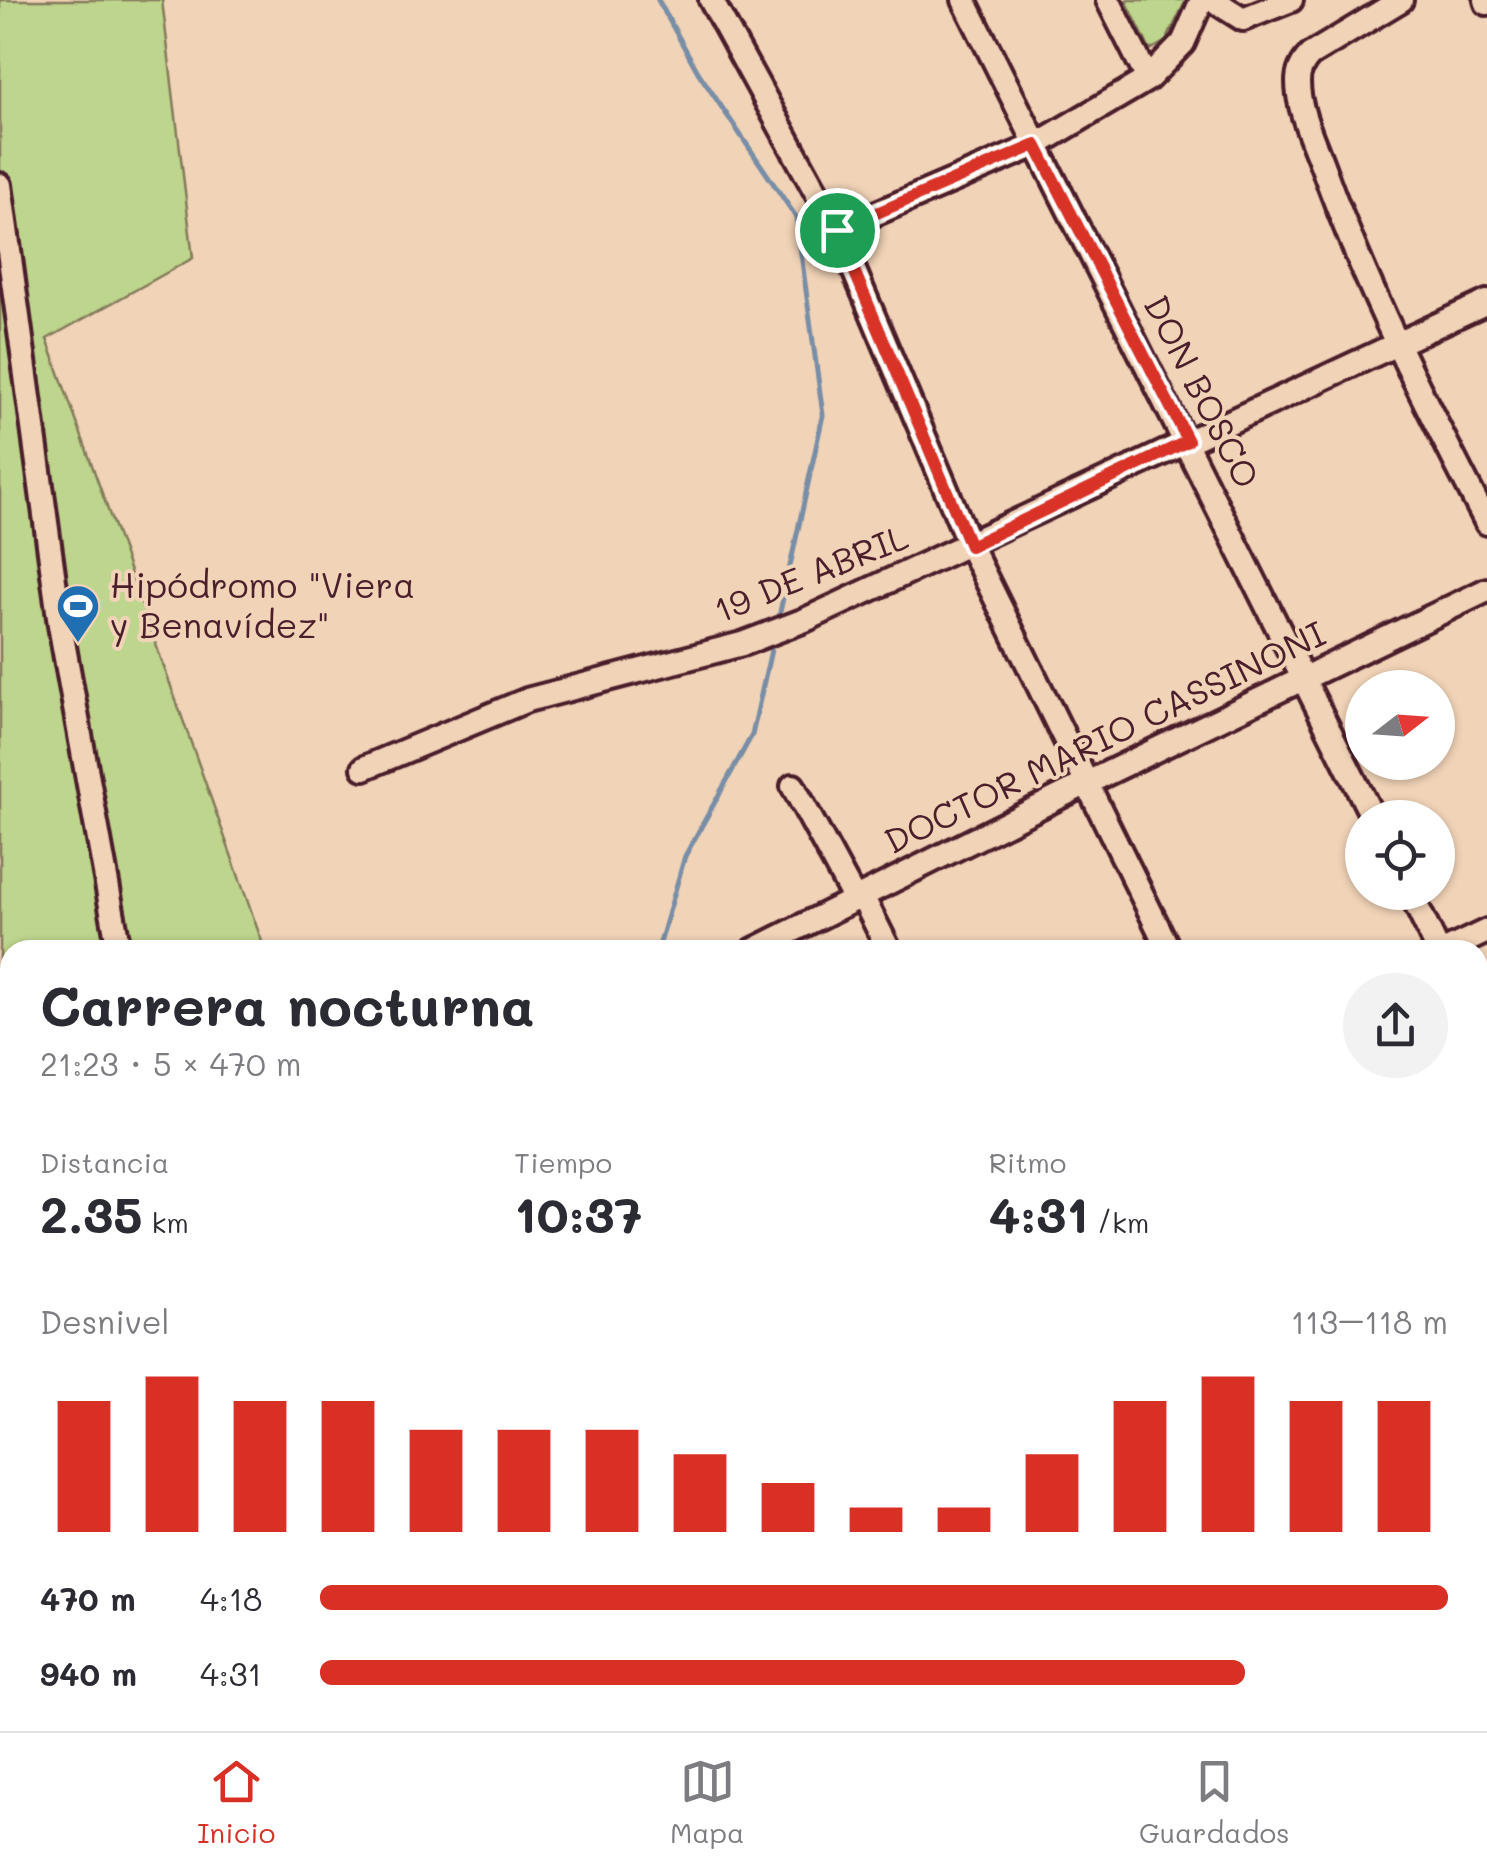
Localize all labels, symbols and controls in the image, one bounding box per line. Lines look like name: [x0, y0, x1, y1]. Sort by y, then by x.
pin: [795, 188, 880, 273]
icon: arrive: [810, 203, 865, 258]
street label: DON BOSCO: [1134, 287, 1271, 495]
street label: 19 DE ABRIL: [707, 512, 914, 632]
place label: Hipódromo "Viera y Benavídez": [110, 561, 415, 647]
sports icon: Hipódromo "Viera y Benavídez": [55, 583, 101, 644]
street label: DOCTOR MARIO CASSINONI: [876, 609, 1332, 863]
north arrow: [1345, 670, 1455, 780]
map controls: [1345, 670, 1455, 910]
button: locate: [1345, 800, 1455, 910]
text: Carrera nocturna: [40, 968, 535, 1040]
button: share: [1343, 973, 1448, 1078]
text: 21:23 · 5 × 470 m: [40, 1042, 302, 1084]
text: Distancia: [40, 1144, 169, 1180]
text: Tiempo: [514, 1144, 612, 1180]
text: Ritmo: [989, 1144, 1066, 1180]
text: 2.35: [40, 1180, 143, 1246]
text: 10:37: [514, 1180, 642, 1246]
text: 4:31: [989, 1180, 1088, 1246]
text: km: [143, 1204, 189, 1240]
text: /km: [1088, 1204, 1149, 1240]
text: Desnivel: [40, 1300, 170, 1342]
text: 113–118 m: [1291, 1300, 1448, 1342]
text: 470 m: [40, 1577, 136, 1619]
text: 4:18: [200, 1577, 262, 1619]
text: 940 m: [40, 1652, 137, 1694]
text: 4:31: [200, 1652, 262, 1694]
tab: Inicio: [197, 1754, 275, 1850]
tab: Mapa: [670, 1754, 744, 1850]
tab: Guardados: [1139, 1754, 1290, 1850]

